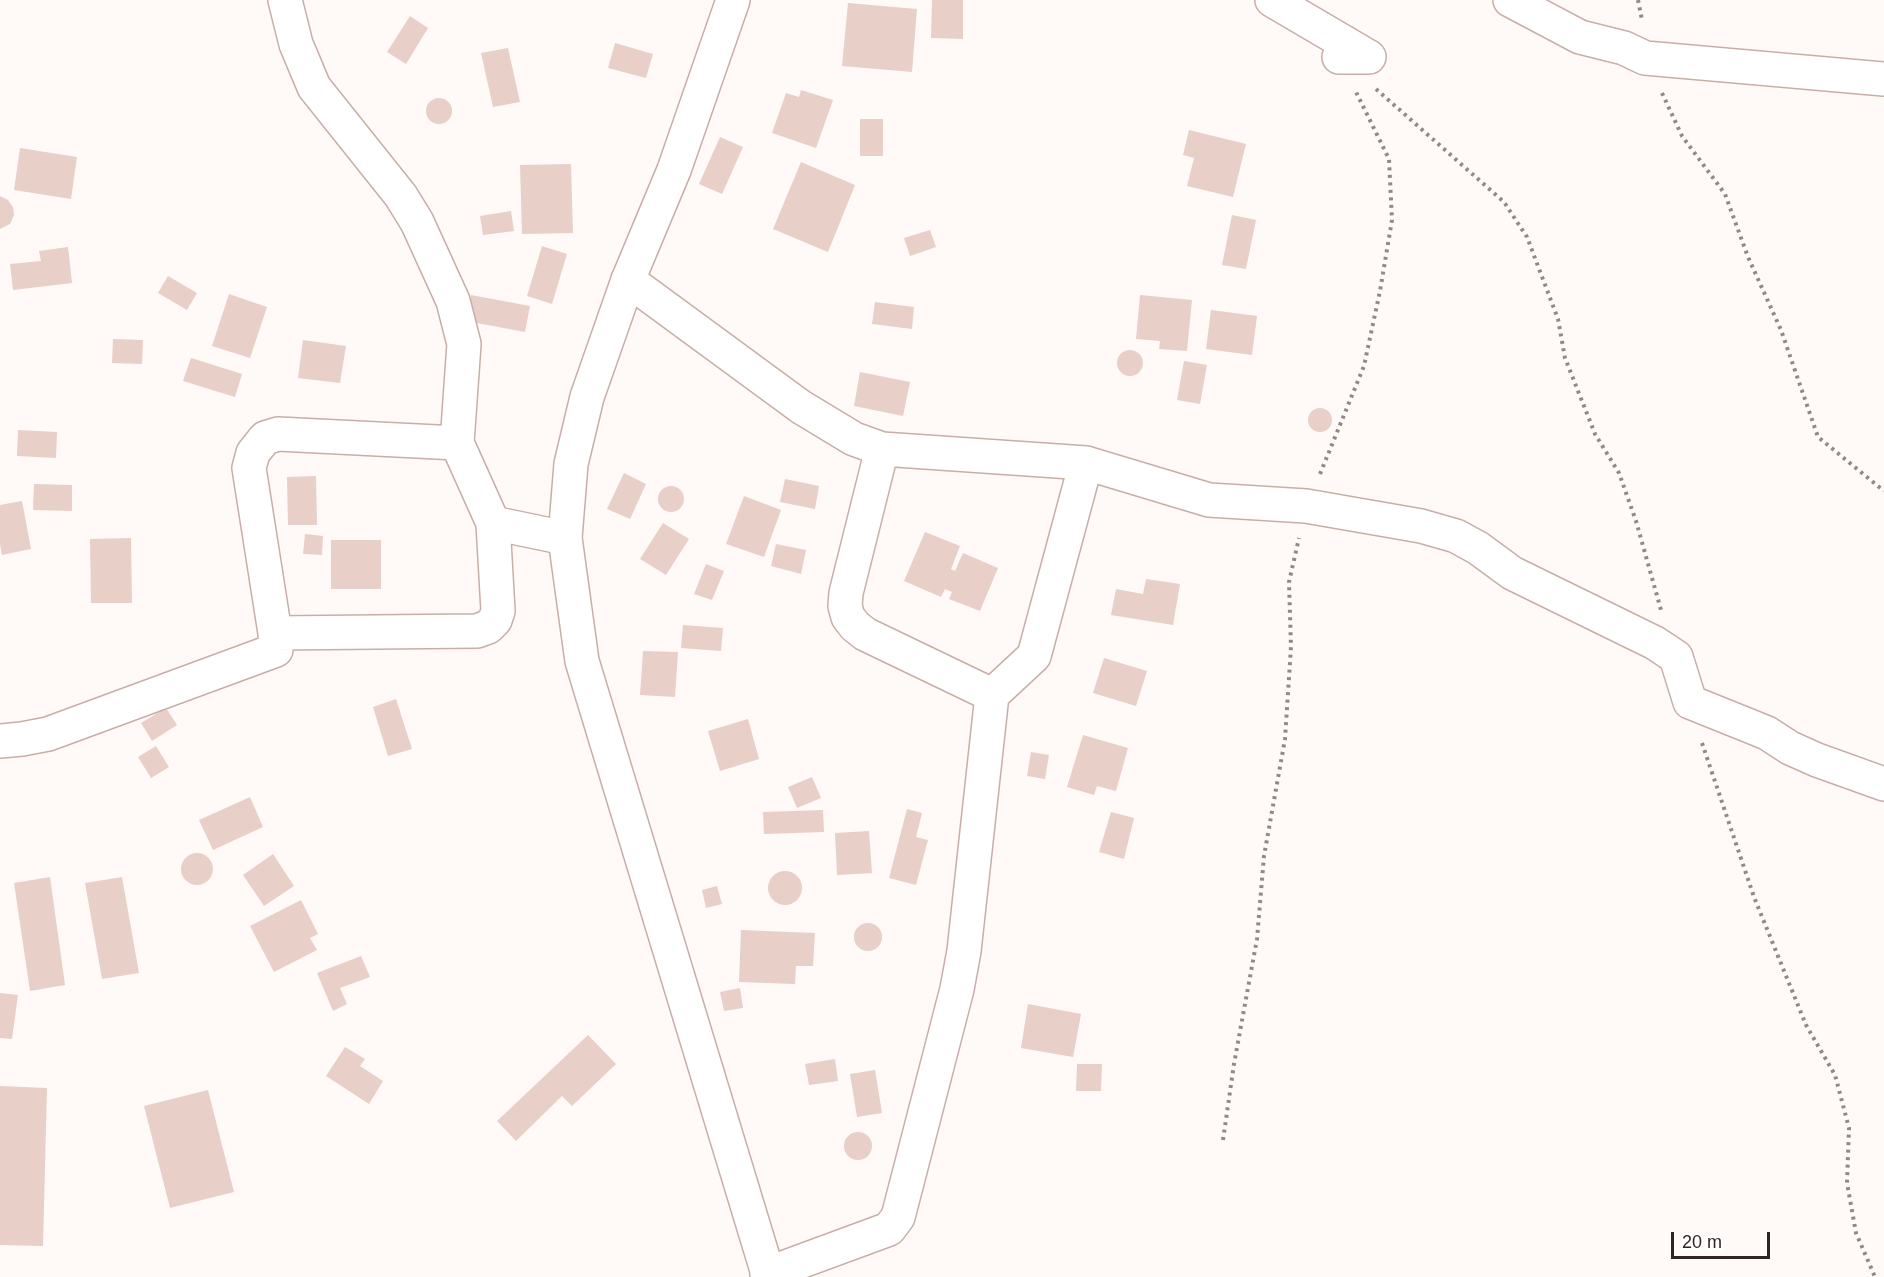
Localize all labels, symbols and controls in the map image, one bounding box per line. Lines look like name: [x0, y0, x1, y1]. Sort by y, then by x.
scale bar: [1674, 1220, 1773, 1258]
text: 20 m: [1682, 1232, 1722, 1252]

